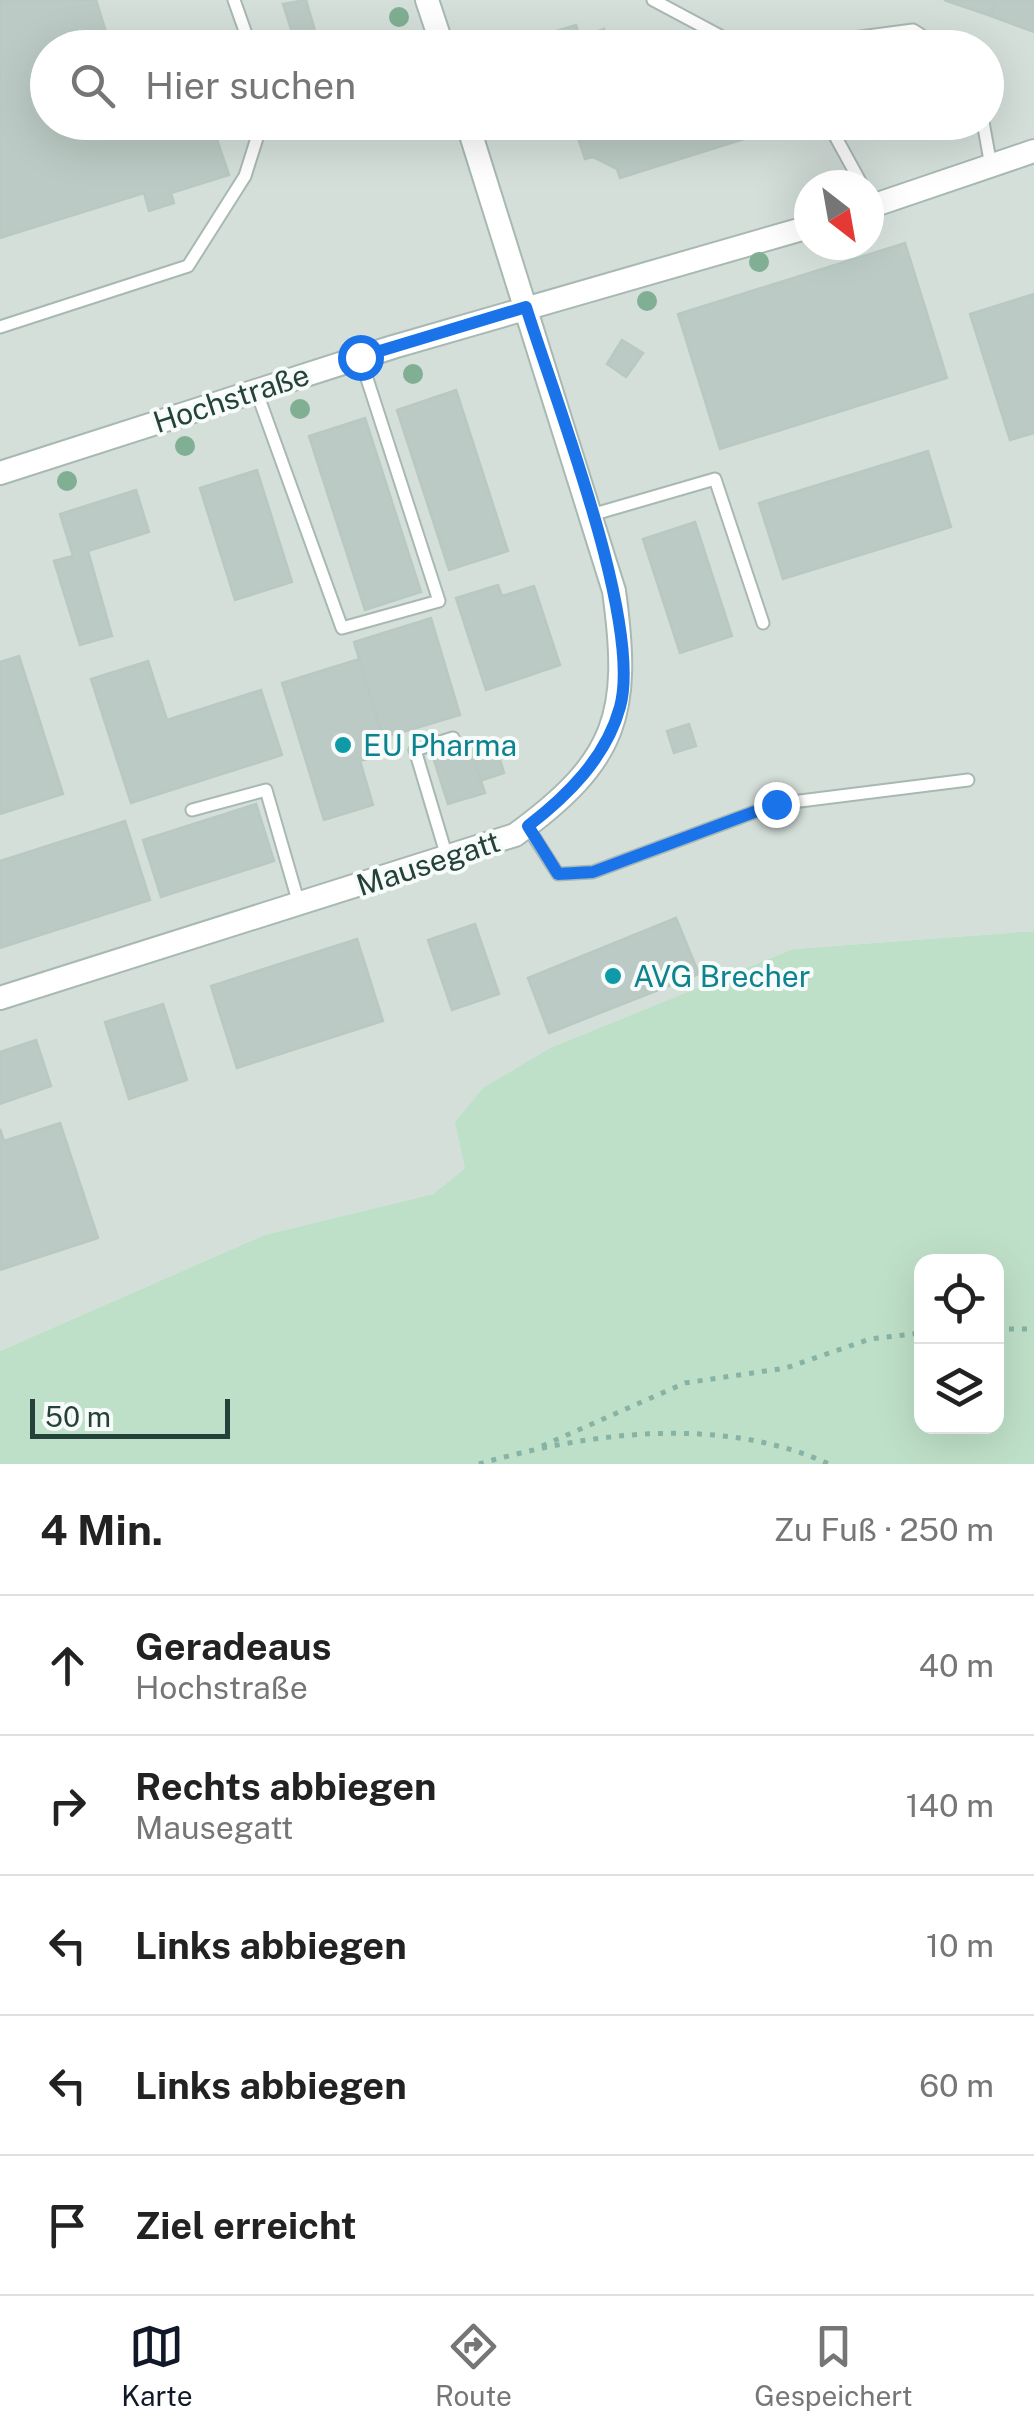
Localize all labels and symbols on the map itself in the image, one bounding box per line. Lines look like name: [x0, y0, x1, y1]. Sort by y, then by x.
north arrow: [794, 170, 884, 260]
route start: [338, 335, 384, 381]
street label: Hochstraße: [148, 356, 314, 440]
place label: EU Pharma: [363, 727, 517, 763]
marker: EU Pharma: [332, 734, 354, 756]
route end: [754, 782, 800, 828]
street label: Mausegatt: [352, 823, 504, 903]
place label: AVG Brecher: [633, 958, 811, 994]
marker: AVG Brecher: [602, 965, 624, 987]
scale bar: [30, 1394, 230, 1438]

